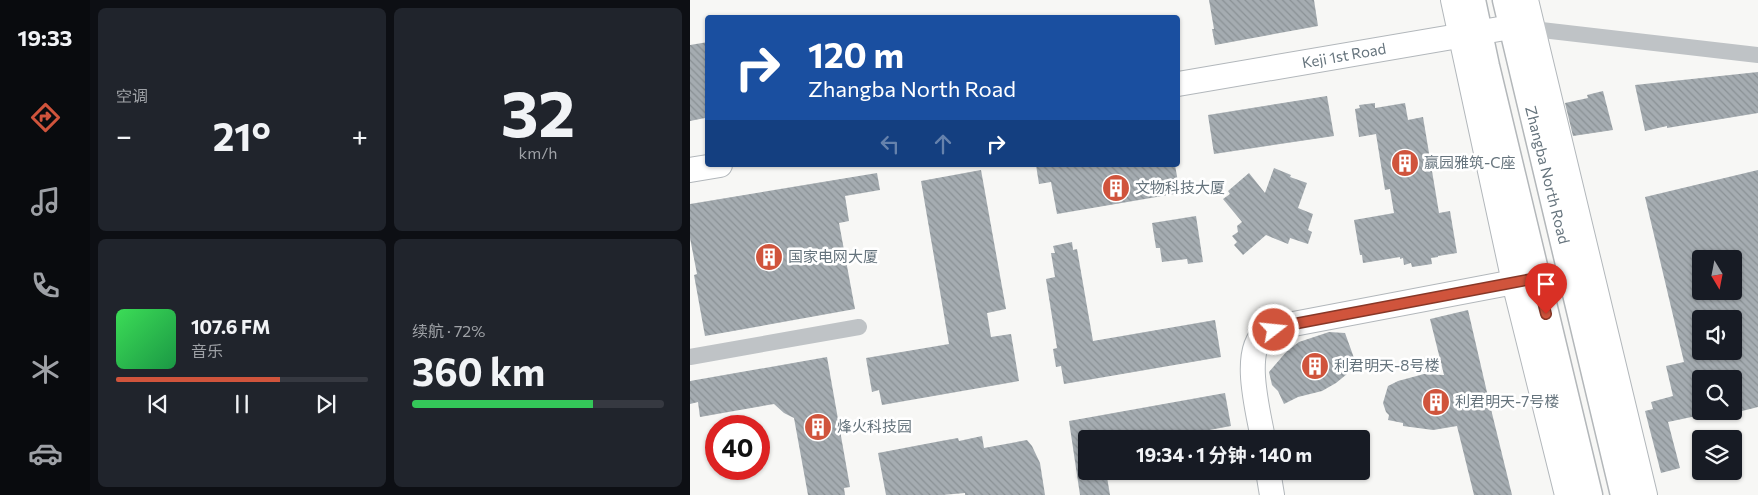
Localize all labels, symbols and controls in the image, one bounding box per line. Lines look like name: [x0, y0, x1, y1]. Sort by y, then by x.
text: 19:33: [18, 24, 72, 51]
text: 120 m: [808, 32, 904, 75]
icon: right: [725, 35, 790, 100]
street label: Keji 1st Road: [1300, 39, 1387, 71]
text: 32: [501, 71, 575, 150]
text: Zhangba North Road: [808, 75, 1016, 102]
text: 空调: [116, 86, 148, 105]
icon: directions: [28, 100, 63, 135]
street label: Zhangba North Road: [1522, 104, 1574, 246]
text: 21°: [213, 112, 271, 159]
text: −: [116, 118, 132, 152]
text: +: [352, 118, 368, 152]
icon: left: [876, 130, 904, 158]
icon: ahead: [929, 130, 957, 158]
icon: right: [982, 130, 1010, 158]
text: km/h: [519, 143, 557, 162]
building icon: 赢园雅筑-C座: [1390, 148, 1420, 178]
place label: 赢园雅筑-C座: [1424, 153, 1516, 171]
building icon: 文物科技大厦: [1101, 173, 1131, 203]
place label: 文物科技大厦: [1135, 178, 1225, 196]
icon: music: [28, 184, 63, 219]
building icon: 国家电网大厦: [754, 242, 784, 272]
place label: 国家电网大厦: [788, 247, 878, 265]
north arrow: [1692, 250, 1742, 300]
map controls: [1692, 250, 1742, 480]
pin: [1525, 263, 1567, 314]
icon: phone: [28, 268, 63, 303]
icon: arrive: [1532, 270, 1560, 298]
position arrow: [1247, 303, 1299, 355]
button: sound: [1692, 310, 1742, 360]
text: 107.6 FM: [191, 315, 270, 338]
text: 续航 · 72%: [412, 321, 485, 340]
text: 音乐: [191, 341, 223, 360]
text: 360 km: [412, 347, 545, 394]
building icon: 利君明天-8号楼: [1300, 351, 1330, 381]
icon: climate: [28, 352, 63, 387]
place label: 利君明天-8号楼: [1334, 356, 1439, 374]
button: search: [1692, 370, 1742, 420]
building icon: 利君明天-7号楼: [1421, 387, 1451, 417]
icon: previous: [144, 390, 172, 418]
icon: pause: [228, 390, 256, 418]
icon: next: [312, 390, 340, 418]
place label: 利君明天-7号楼: [1455, 392, 1559, 410]
building icon: 烽火科技园: [803, 412, 833, 442]
speed limit sign: 40: [705, 415, 770, 480]
place label: 烽火科技园: [837, 417, 912, 435]
button: layers: [1692, 430, 1742, 480]
icon: car: [28, 436, 63, 471]
text: 19:34 · 1 分钟 · 140 m: [1136, 443, 1312, 466]

